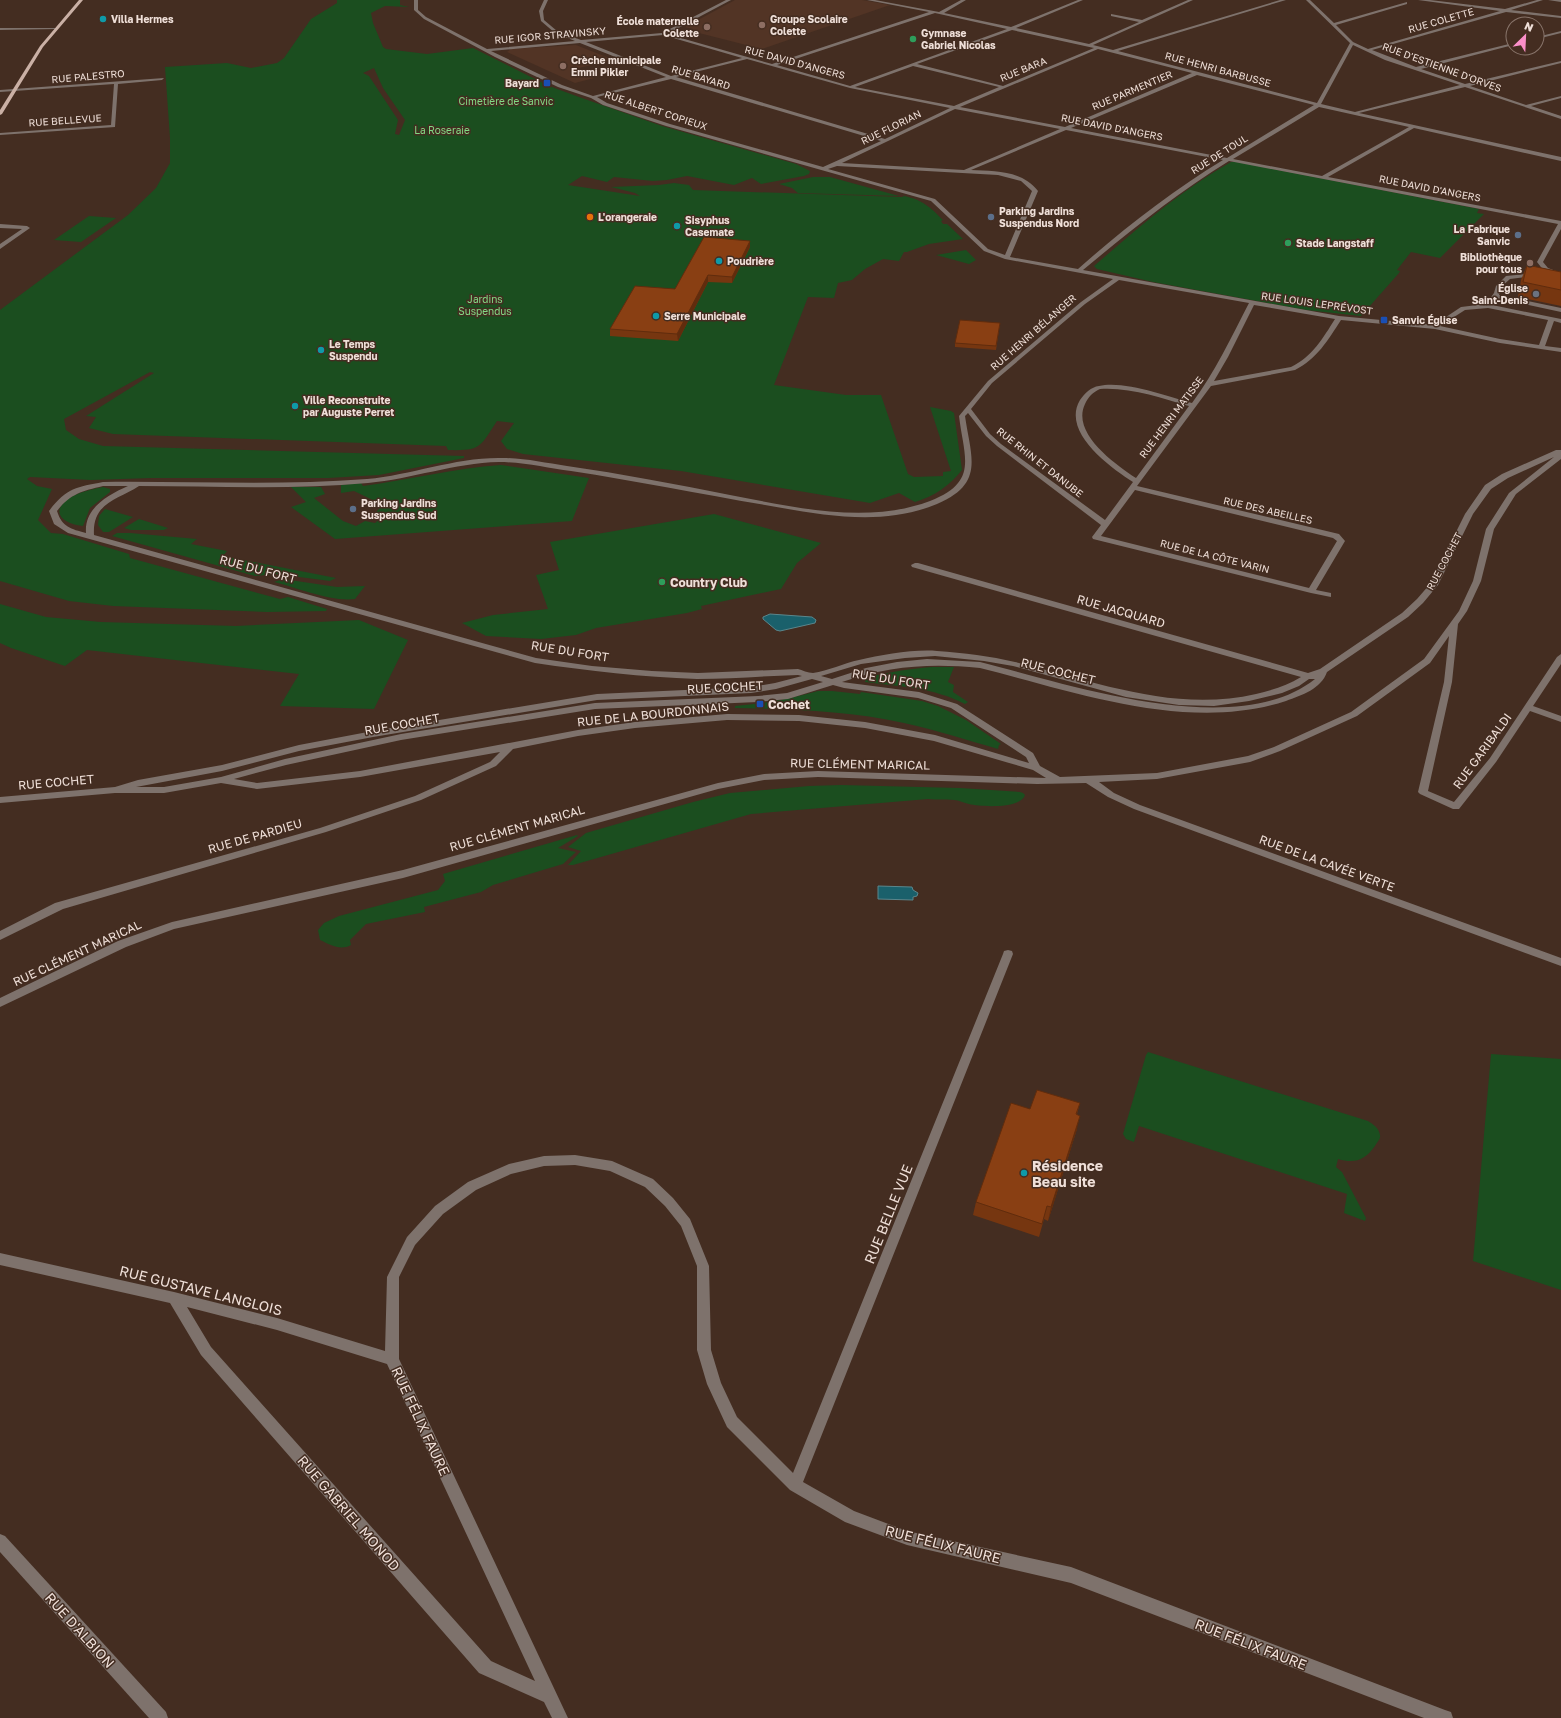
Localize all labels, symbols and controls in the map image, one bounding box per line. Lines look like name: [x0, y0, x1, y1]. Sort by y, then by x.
street label: RUE COLETTE: [1407, 5, 1475, 35]
place label: Villa Hermes: [111, 13, 174, 25]
place label: Groupe Scolaire Colette: [770, 13, 848, 37]
marker: Villa Hermes: [98, 14, 108, 24]
place label: École maternelle Colette: [617, 15, 699, 39]
north arrow: [1505, 16, 1545, 56]
text: N: [1523, 19, 1536, 34]
marker: Groupe Scolaire Colette: [757, 20, 767, 30]
marker: École maternelle Colette: [702, 22, 712, 32]
street label: RUE IGOR STRAVINSKY: [494, 24, 607, 46]
place label: Gymnase Gabriel Nicolas: [921, 27, 996, 51]
marker: Gymnase Gabriel Nicolas: [908, 34, 918, 44]
street label: RUE D'ESTIENNE D'ORVES: [1381, 40, 1503, 94]
street label: RUE DAVID D'ANGERS: [743, 43, 847, 81]
street label: RUE HENRI BARBUSSE: [1164, 49, 1272, 89]
place label: Crèche municipale Emmi Pikler: [571, 54, 661, 78]
street label: RUE BARA: [998, 54, 1048, 84]
marker: Crèche municipale Emmi Pikler: [558, 61, 568, 71]
street label: RUE BAYARD: [670, 62, 732, 92]
street label: RUE PALESTRO: [51, 67, 125, 85]
street label: RUE PARMENTIER: [1090, 68, 1174, 112]
place label: Bayard: [505, 77, 539, 89]
marker: Bayard: [542, 78, 552, 88]
street label: RUE ALBERT COPIEUX: [603, 88, 709, 132]
park label: Cimetière de Sanvic: [459, 95, 554, 107]
street label: RUE FLORIAN: [859, 107, 923, 147]
street label: RUE BELLEVUE: [28, 111, 102, 129]
street label: RUE DAVID D'ANGERS: [1060, 111, 1164, 143]
park label: La Roseraie: [414, 124, 470, 136]
street label: RUE DE TOUL: [1188, 132, 1250, 176]
street label: RUE DAVID D'ANGERS: [1378, 172, 1482, 204]
place label: Parking Jardins Suspendus Nord: [999, 205, 1079, 229]
place label: L'orangeraie: [598, 211, 657, 223]
marker: L'orangeraie: [585, 212, 595, 222]
marker: Parking Jardins Suspendus Nord: [986, 212, 996, 222]
place label: Sisyphus Casemate: [685, 214, 734, 238]
marker: Sisyphus Casemate: [672, 221, 682, 231]
place label: La Fabrique Sanvic: [1454, 223, 1510, 247]
marker: La Fabrique Sanvic: [1513, 230, 1523, 240]
place label: Stade Langstaff: [1296, 237, 1374, 249]
marker: Stade Langstaff: [1283, 238, 1293, 248]
place label: Bibliothèque pour tous: [1460, 251, 1522, 275]
place label: Poudrière: [727, 255, 774, 267]
marker: Poudrière: [714, 256, 724, 266]
marker: Bibliothèque pour tous: [1525, 258, 1535, 268]
place label: Église Saint-Denis: [1472, 282, 1528, 306]
street label: RUE LOUIS LEPRÉVOST: [1261, 289, 1373, 317]
marker: Église Saint-Denis: [1531, 289, 1541, 299]
street label: RUE HENRI BÉLANGER: [988, 291, 1078, 372]
park label: Jardins Suspendus: [458, 293, 512, 317]
place label: Serre Municipale: [664, 310, 746, 322]
marker: Serre Municipale: [651, 311, 661, 321]
place label: Sanvic Église: [1392, 314, 1457, 326]
marker: Sanvic Église: [1379, 315, 1389, 325]
place label: Le Temps Suspendu: [329, 338, 377, 362]
marker: Le Temps Suspendu: [316, 345, 326, 355]
street label: RUE HENRI MATISSE: [1136, 374, 1206, 460]
place label: Ville Reconstruite par Auguste Perret: [303, 394, 394, 418]
marker: Ville Reconstruite par Auguste Perret: [290, 401, 300, 411]
street label: RUE RHIN ET DANUBE: [994, 425, 1086, 499]
street label: RUE DES ABEILLES: [1222, 494, 1314, 526]
place label: Parking Jardins Suspendus Sud: [361, 497, 437, 521]
marker: Parking Jardins Suspendus Sud: [348, 504, 358, 514]
street label: RUE COCHET: [1424, 530, 1464, 592]
street label: RUE DE LA CÔTE VARIN: [1159, 537, 1271, 575]
street label: RUE DU FORT: [218, 552, 298, 587]
place label: Country Club: [670, 575, 748, 590]
marker: Country Club: [657, 577, 667, 587]
street label: RUE JACQUARD: [1075, 591, 1167, 631]
street label: RUE DU FORT: [530, 637, 611, 665]
street label: RUE COCHET: [1019, 654, 1097, 688]
street label: RUE DU FORT: [851, 665, 932, 693]
street label: RUE COCHET: [686, 677, 764, 696]
place label: Cochet: [768, 697, 810, 712]
street label: RUE DE LA BOURDONNAIS: [576, 699, 730, 729]
marker: Cochet: [755, 699, 765, 709]
street label: RUE COCHET: [363, 710, 441, 738]
street label: RUE GARIBALDI: [1449, 710, 1515, 792]
street label: RUE CLÉMENT MARICAL: [790, 755, 930, 773]
street label: RUE COCHET: [17, 771, 95, 793]
street label: RUE CLÉMENT MARICAL: [448, 801, 586, 854]
street label: RUE DE PARDIEU: [206, 815, 304, 857]
street label: RUE DE LA CAVÉE VERTE: [1257, 832, 1397, 894]
street label: RUE CLÉMENT MARICAL: [11, 917, 144, 989]
place label: Résidence Beau site: [1032, 1157, 1103, 1190]
street label: RUE BELLE VUE: [860, 1162, 916, 1266]
marker: Résidence Beau site: [1019, 1168, 1029, 1178]
street label: RUE GUSTAVE LANGLOIS: [118, 1262, 284, 1318]
street label: RUE FÉLIX FAURE: [388, 1364, 454, 1478]
street label: RUE GABRIEL MONOD: [294, 1452, 404, 1574]
street label: RUE FÉLIX FAURE: [884, 1521, 1002, 1567]
street label: RUE D'ALBION: [42, 1589, 118, 1671]
street label: RUE FÉLIX FAURE: [1193, 1615, 1309, 1673]

